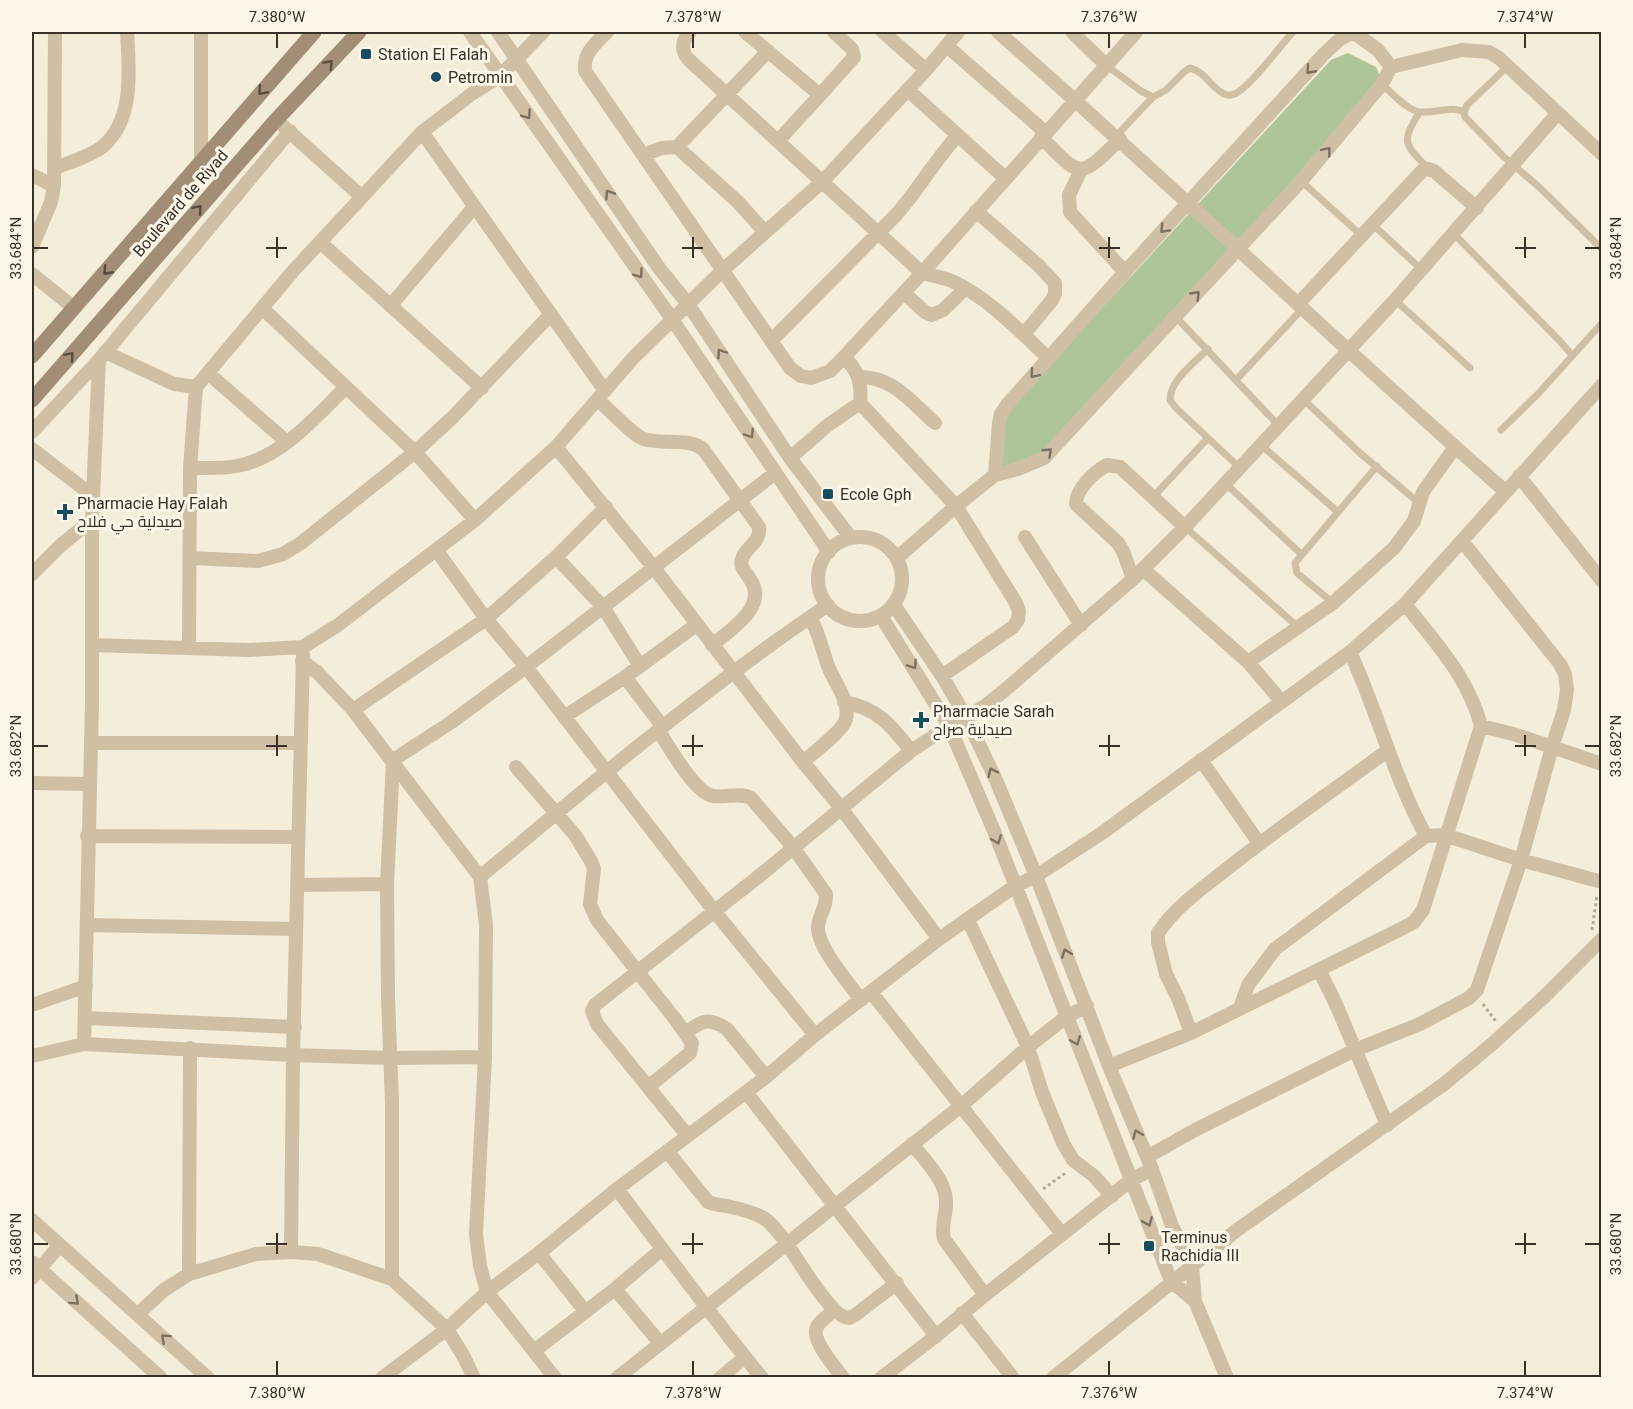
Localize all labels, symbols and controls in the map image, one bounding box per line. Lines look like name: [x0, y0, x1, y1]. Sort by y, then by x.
text: 7.380°W: [249, 8, 305, 26]
text: 7.378°W: [665, 8, 721, 26]
text: 7.376°W: [1081, 8, 1137, 26]
text: 7.374°W: [1497, 8, 1553, 26]
place label: Station El Falah: [378, 45, 488, 64]
marker: Station El Falah: [359, 47, 373, 61]
one-way arrow: [321, 61, 332, 72]
one-way arrow: [1306, 63, 1317, 74]
place label: Petromin: [448, 68, 513, 87]
marker: Petromin: [429, 70, 443, 84]
one-way arrow: [258, 85, 269, 95]
one-way arrow: [520, 108, 531, 119]
street label: Boulevard de Riyad: [129, 146, 232, 261]
one-way arrow: [1320, 147, 1331, 158]
one-way arrow: [605, 189, 616, 200]
one-way arrow: [191, 205, 202, 216]
text: 33.684°N: [7, 217, 25, 279]
text: 33.684°N: [1607, 217, 1625, 279]
one-way arrow: [1160, 223, 1171, 233]
one-way arrow: [103, 264, 114, 275]
one-way arrow: [632, 268, 643, 279]
one-way arrow: [1188, 291, 1199, 302]
one-way arrow: [717, 349, 728, 360]
one-way arrow: [63, 352, 74, 363]
one-way arrow: [1030, 367, 1041, 378]
one-way arrow: [743, 428, 754, 439]
one-way arrow: [1041, 448, 1051, 459]
place label: Ecole Gph: [840, 485, 911, 504]
marker: Ecole Gph: [821, 487, 835, 501]
place label: Pharmacie Hay Falah صيدلية حي فلاح: [77, 494, 228, 535]
marker: Pharmacie Hay Falah صيدلية حي فلاح: [58, 505, 72, 519]
one-way arrow: [905, 659, 917, 669]
place label: Pharmacie Sarah صيدلية صراح: [933, 702, 1054, 741]
marker: Pharmacie Sarah صيدلية صراح: [914, 713, 928, 727]
text: 33.682°N: [7, 715, 25, 777]
text: 33.682°N: [1607, 715, 1625, 777]
one-way arrow: [988, 767, 1000, 778]
one-way arrow: [990, 834, 1003, 845]
one-way arrow: [1060, 948, 1073, 958]
one-way arrow: [1069, 1035, 1081, 1046]
one-way arrow: [1132, 1129, 1144, 1140]
text: 33.680°N: [7, 1213, 25, 1275]
text: 33.680°N: [1607, 1213, 1625, 1275]
one-way arrow: [1141, 1216, 1153, 1227]
place label: Terminus Rachidia III: [1161, 1228, 1239, 1265]
marker: Terminus Rachidia III: [1142, 1239, 1156, 1253]
one-way arrow: [68, 1294, 79, 1305]
one-way arrow: [161, 1334, 171, 1345]
text: 7.380°W: [249, 1384, 305, 1402]
text: 7.378°W: [665, 1384, 721, 1402]
text: 7.376°W: [1081, 1384, 1137, 1402]
text: 7.374°W: [1497, 1384, 1553, 1402]

